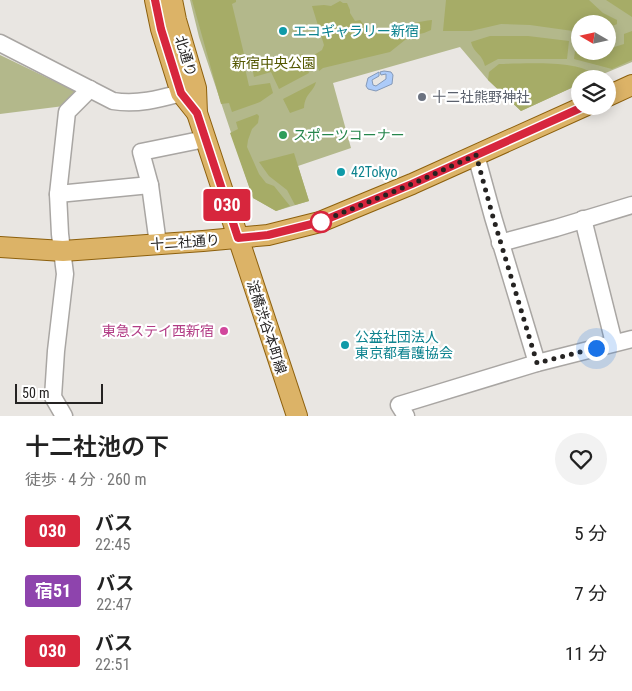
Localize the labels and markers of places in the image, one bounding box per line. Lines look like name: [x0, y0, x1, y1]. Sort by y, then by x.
place label: エコギャラリー新宿: [293, 23, 419, 39]
marker: エコギャラリー新宿: [277, 25, 289, 37]
place label: 十二社熊野神社: [432, 89, 530, 105]
marker: 十二社熊野神社: [416, 91, 428, 103]
place label: スポーツコーナー: [293, 127, 405, 143]
marker: スポーツコーナー: [277, 129, 289, 141]
place label: 42Tokyo: [351, 164, 398, 180]
marker: 42Tokyo: [335, 166, 347, 178]
unlabelled marker: [310, 211, 332, 233]
place label: 東急ステイ西新宿: [102, 323, 214, 339]
marker: 東急ステイ西新宿: [218, 325, 230, 337]
place label: 公益社団法人 東京都看護協会: [355, 329, 453, 361]
marker: 公益社団法人 東京都看護協会: [339, 339, 351, 351]

